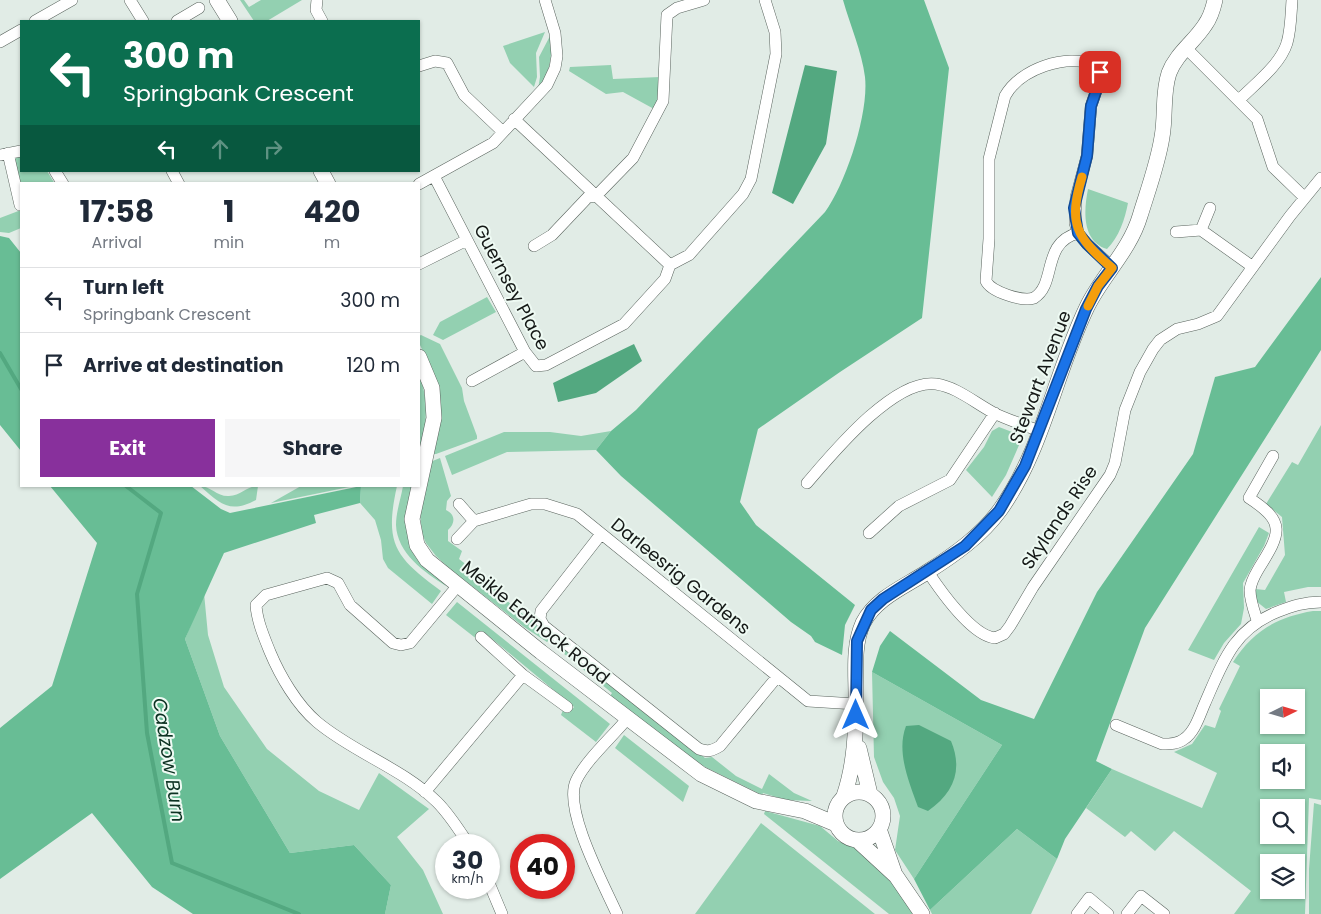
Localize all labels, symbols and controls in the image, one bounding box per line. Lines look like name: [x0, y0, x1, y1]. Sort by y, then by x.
text: 300 m: [123, 31, 234, 80]
icon: left: [40, 40, 105, 105]
pin: [1079, 51, 1121, 93]
icon: arrive: [1086, 58, 1114, 86]
text: Springbank Crescent: [123, 78, 354, 109]
icon: left: [153, 135, 181, 163]
icon: ahead: [206, 135, 234, 163]
icon: right: [259, 135, 287, 163]
text: 17:58: [79, 190, 154, 233]
text: 1: [223, 190, 235, 233]
text: 420: [304, 190, 361, 233]
street label: Guernsey Place: [468, 220, 556, 354]
text: Arrival: [92, 231, 142, 254]
text: min: [214, 231, 244, 254]
text: m: [324, 231, 340, 254]
text: Turn left: [83, 274, 164, 301]
icon: left: [40, 286, 68, 314]
text: 300 m: [340, 287, 400, 314]
text: Springbank Crescent: [83, 303, 251, 326]
street label: Stewart Avenue: [1003, 307, 1077, 447]
icon: arrive: [40, 351, 68, 379]
text: Arrive at destination: [83, 352, 284, 379]
text: 120 m: [346, 352, 400, 379]
button: Exit: [40, 419, 215, 477]
button: Share: [225, 419, 400, 477]
street label: Skylands Rise: [1015, 460, 1103, 574]
street label: Darleesrig Gardens: [606, 512, 756, 640]
street label: Meikle Earnock Road: [457, 554, 615, 690]
position arrow: [829, 688, 881, 740]
north arrow: [1260, 689, 1305, 734]
map controls: [1260, 689, 1305, 899]
water label: Cadzow Burn: [146, 696, 192, 824]
button: sound: [1260, 744, 1305, 789]
button: search: [1260, 799, 1305, 844]
speed limit sign: 40: [510, 834, 575, 899]
text: 30: [452, 843, 483, 878]
button: layers: [1260, 854, 1305, 899]
text: km/h: [452, 870, 483, 887]

